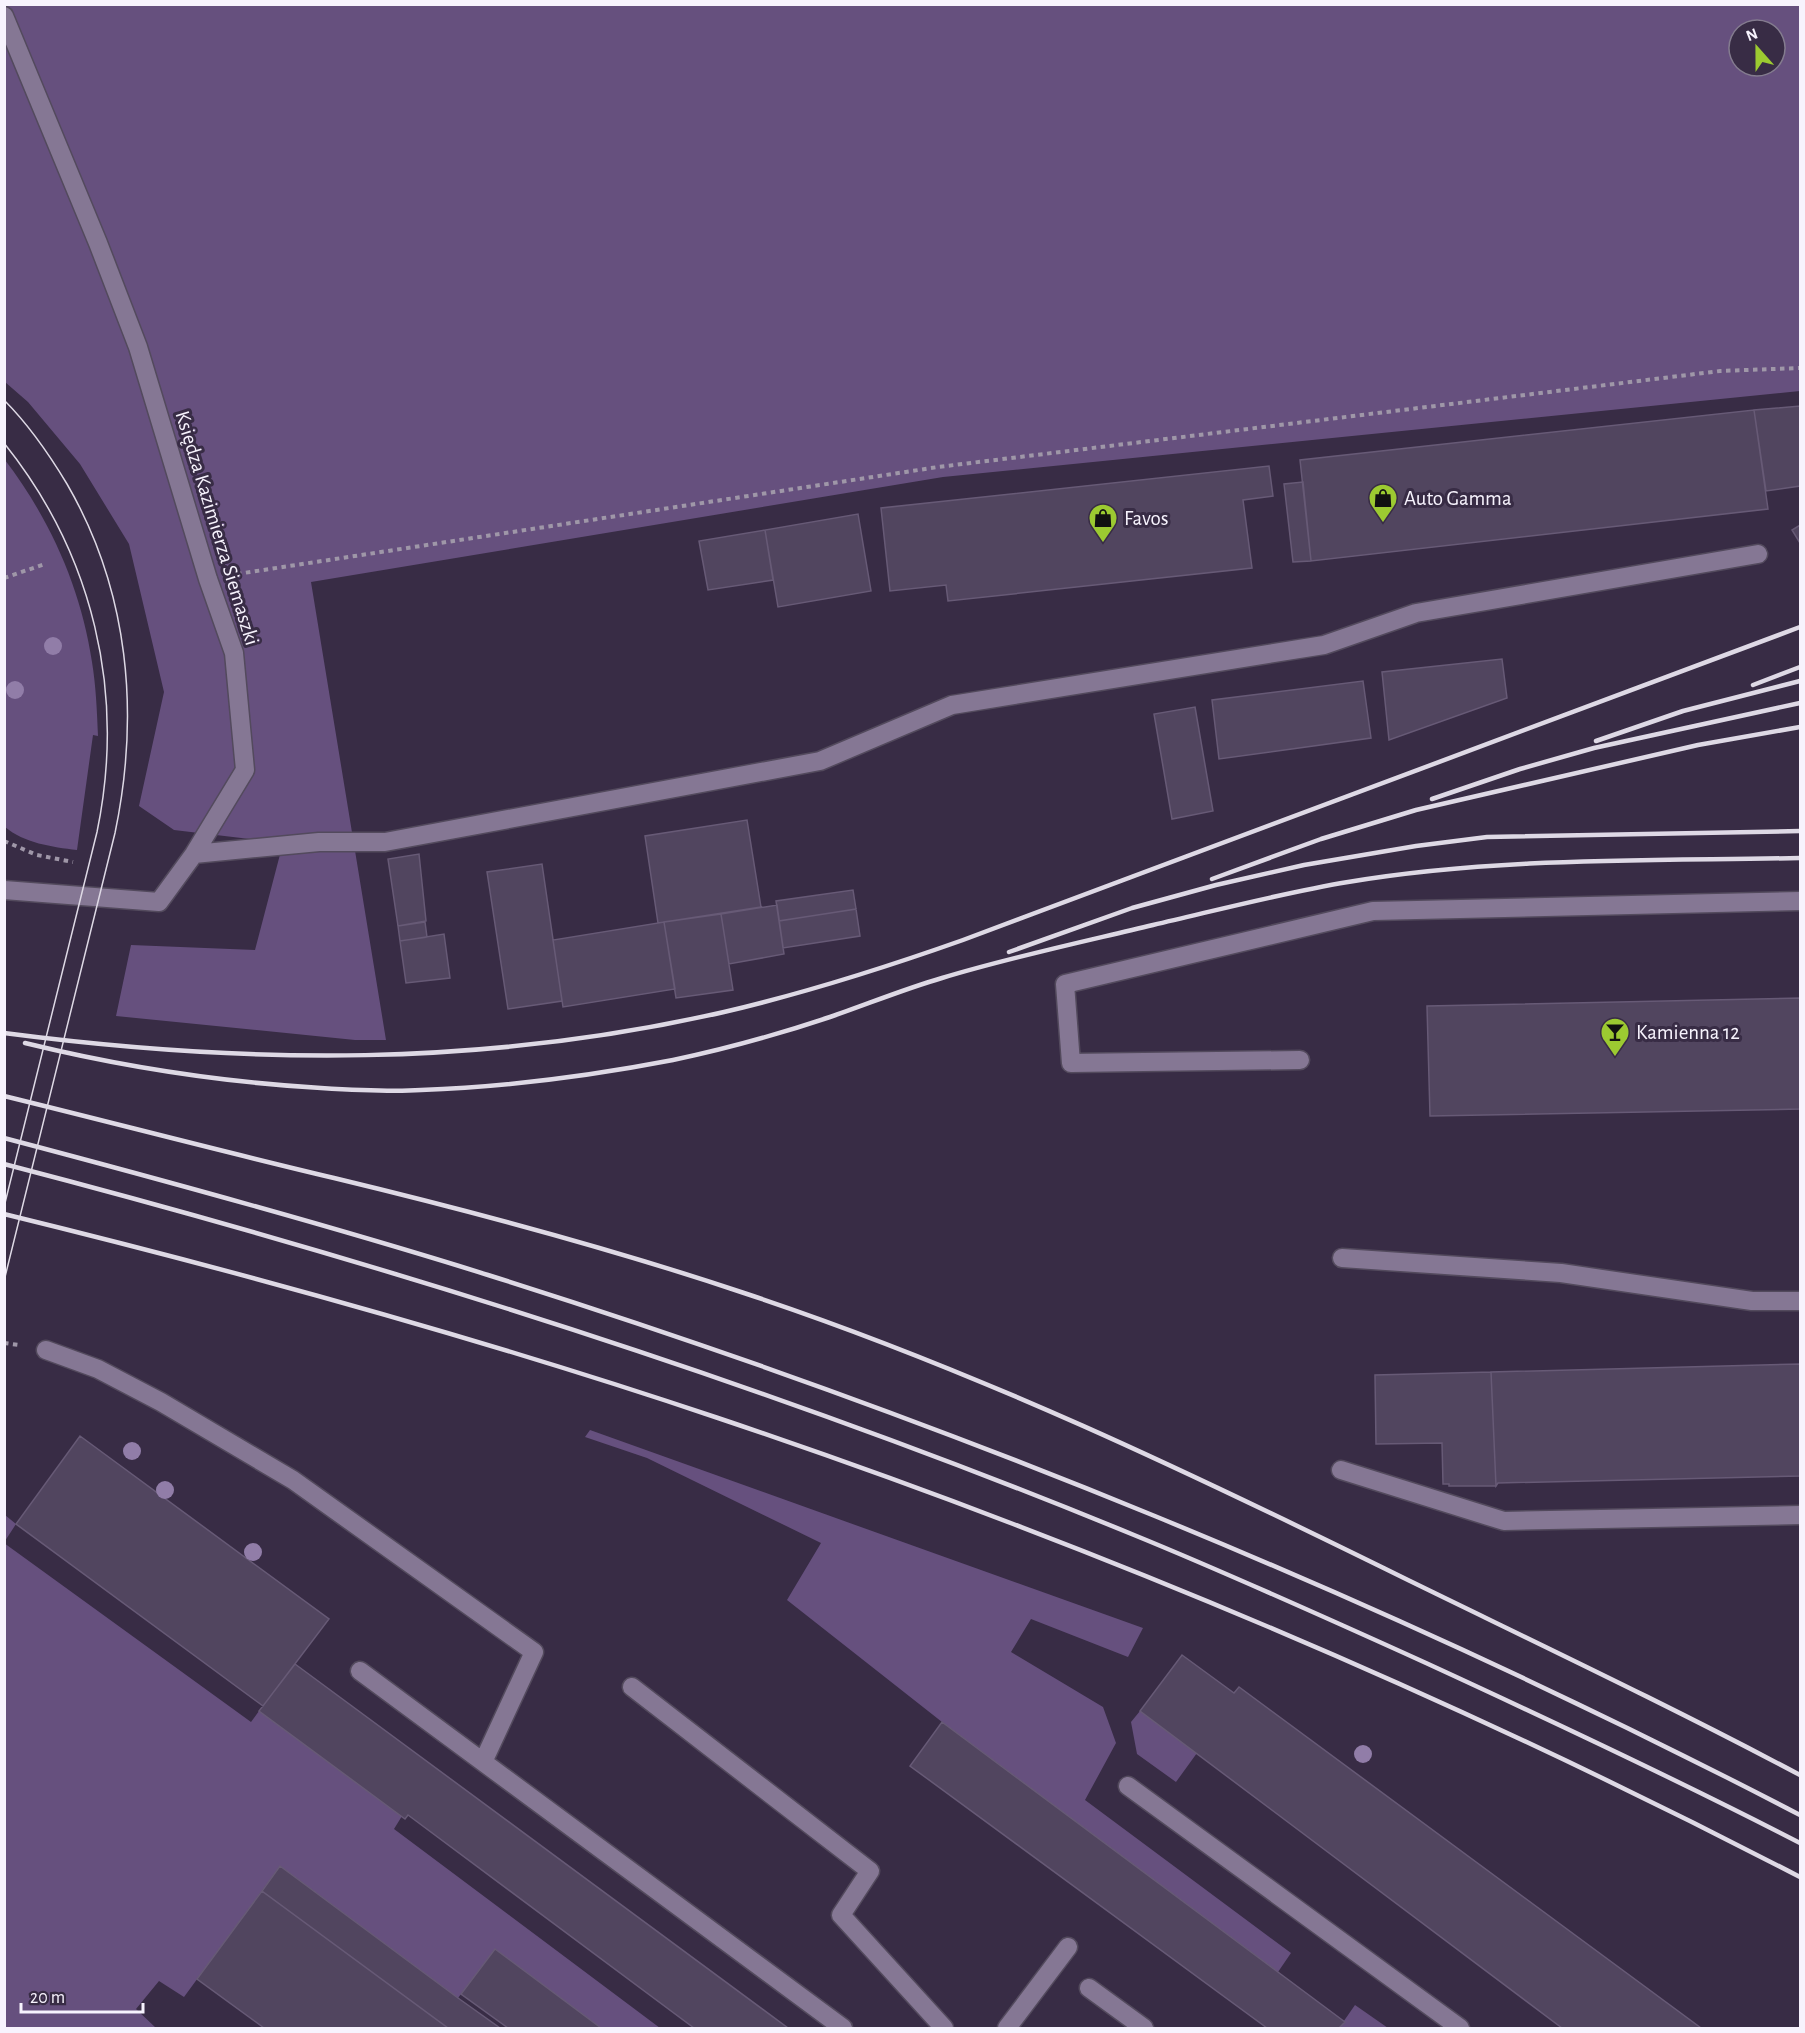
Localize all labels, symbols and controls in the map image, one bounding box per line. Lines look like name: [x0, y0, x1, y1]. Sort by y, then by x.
north arrow: [1727, 18, 1787, 78]
text: N: [1744, 25, 1760, 44]
street label: Księdza Kazimierza Siemaszki: [171, 408, 263, 648]
shop icon: Auto Gamma: [1367, 482, 1399, 524]
place label: Auto Gamma: [1404, 488, 1512, 509]
shop icon: Favos: [1087, 502, 1119, 544]
place label: Favos: [1124, 508, 1169, 529]
bar icon: Kamienna 12: [1599, 1016, 1631, 1058]
place label: Kamienna 12: [1636, 1022, 1740, 1043]
scale bar: [21, 1976, 142, 2014]
text: 20 m: [30, 1989, 65, 2007]

